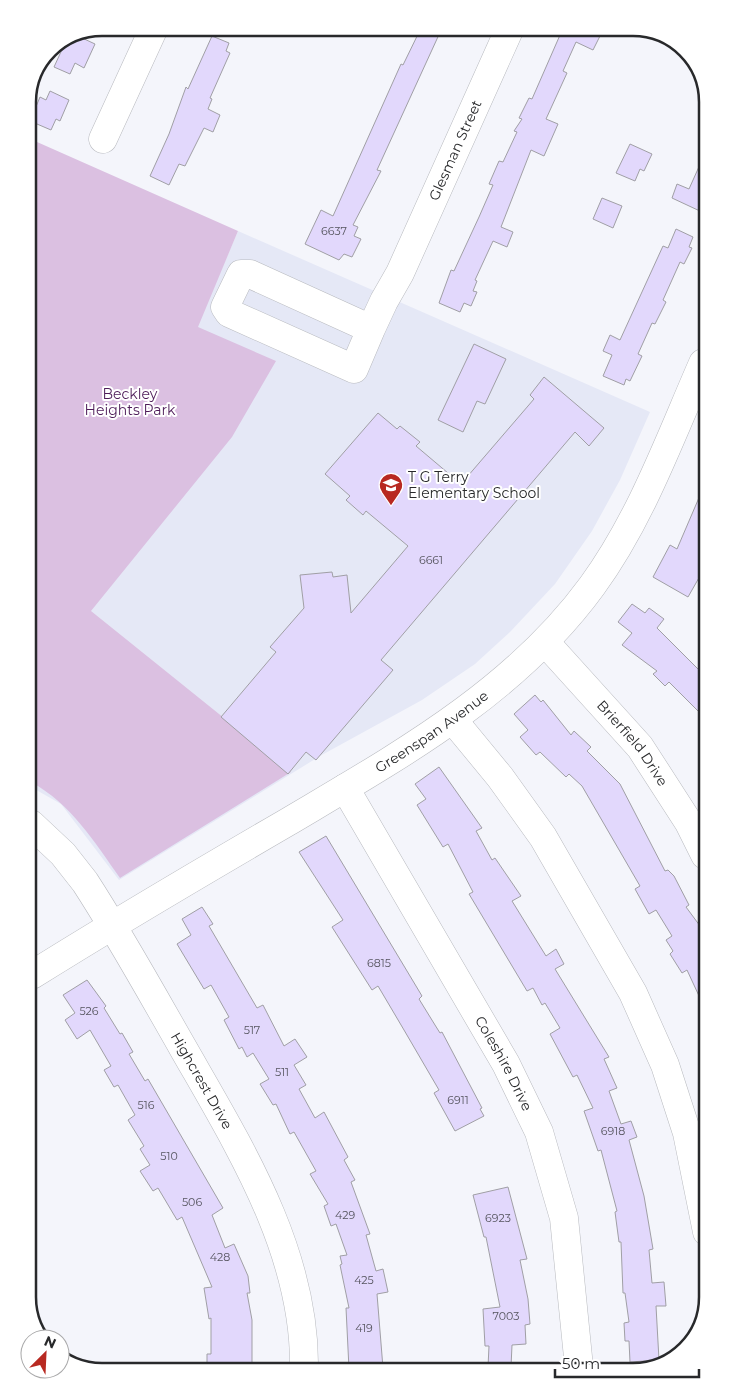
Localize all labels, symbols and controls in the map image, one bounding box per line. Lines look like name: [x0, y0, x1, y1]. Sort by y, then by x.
street label: Glesman Street: [425, 97, 486, 203]
house number: 6637: [321, 224, 347, 238]
park label: Beckley Heights Park: [85, 385, 176, 419]
place label: T G Terry Elementary School: [408, 468, 540, 502]
school or university icon: T G Terry Elementary School: [378, 472, 404, 506]
house number: 6661: [419, 553, 443, 567]
street label: Greenspan Avenue: [372, 687, 492, 777]
street label: Brierfield Drive: [593, 696, 672, 790]
house number: 6815: [367, 956, 391, 970]
house number: 526: [79, 1004, 99, 1018]
street label: Coleshire Drive: [471, 1013, 536, 1114]
house number: 517: [244, 1023, 260, 1037]
street label: Highcrest Drive: [167, 1029, 237, 1132]
house number: 511: [275, 1065, 289, 1079]
house number: 6911: [447, 1093, 469, 1107]
house number: 516: [138, 1098, 155, 1112]
house number: 6918: [601, 1124, 625, 1138]
house number: 510: [160, 1149, 178, 1163]
house number: 506: [182, 1195, 202, 1209]
house number: 429: [335, 1208, 355, 1222]
house number: 6923: [485, 1211, 511, 1225]
house number: 428: [210, 1250, 230, 1264]
house number: 425: [354, 1273, 374, 1287]
house number: 7003: [493, 1309, 519, 1323]
house number: 419: [355, 1321, 373, 1335]
north arrow: [20, 1329, 70, 1379]
text: N: [41, 1332, 59, 1353]
scale bar: [555, 1346, 699, 1378]
text: 50 m: [562, 1354, 600, 1373]

